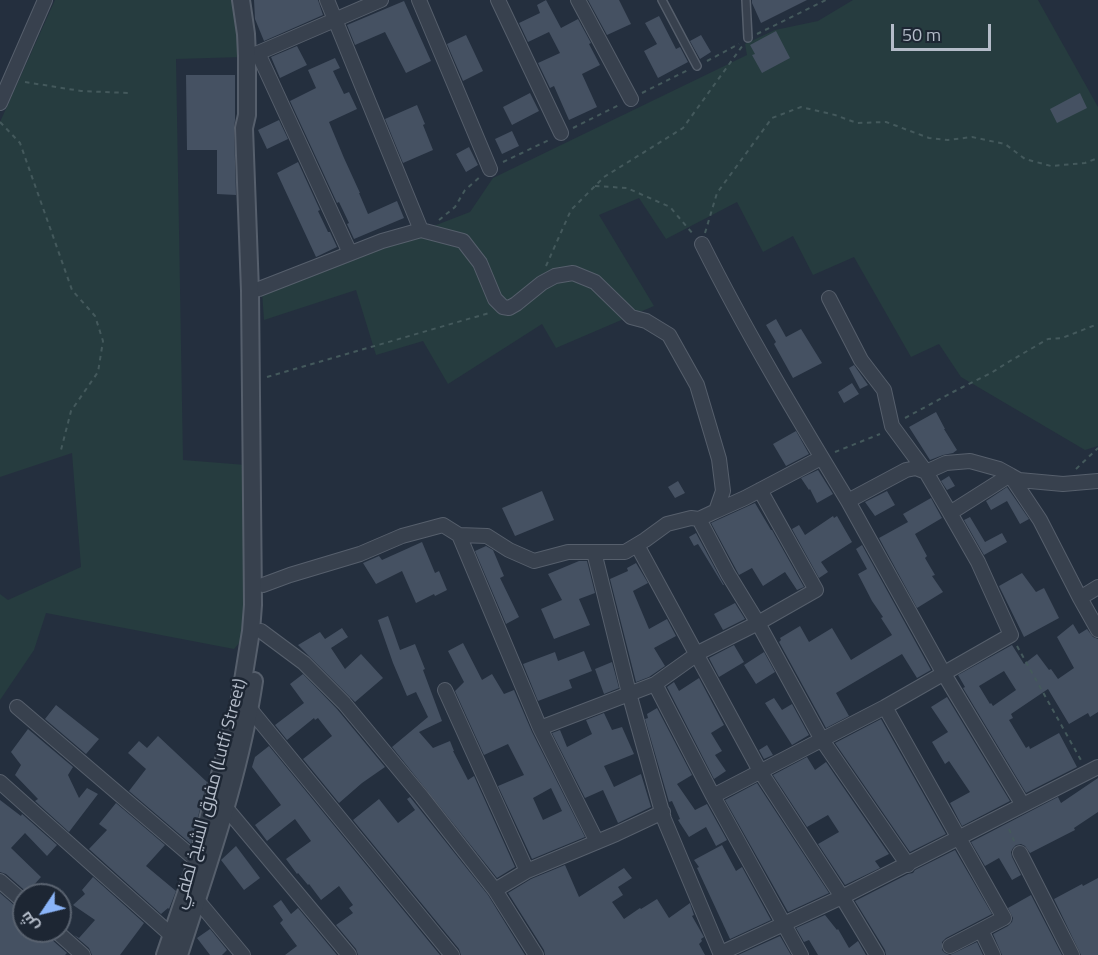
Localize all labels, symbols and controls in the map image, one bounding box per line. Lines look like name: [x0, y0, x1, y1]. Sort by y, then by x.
scale bar: [894, 12, 994, 50]
text: 50 m: [902, 21, 941, 48]
street label: مفرق الشيخ لطفي (Lutfi Street): [170, 676, 252, 912]
north arrow: [12, 883, 72, 943]
text: ش: [13, 907, 45, 937]

